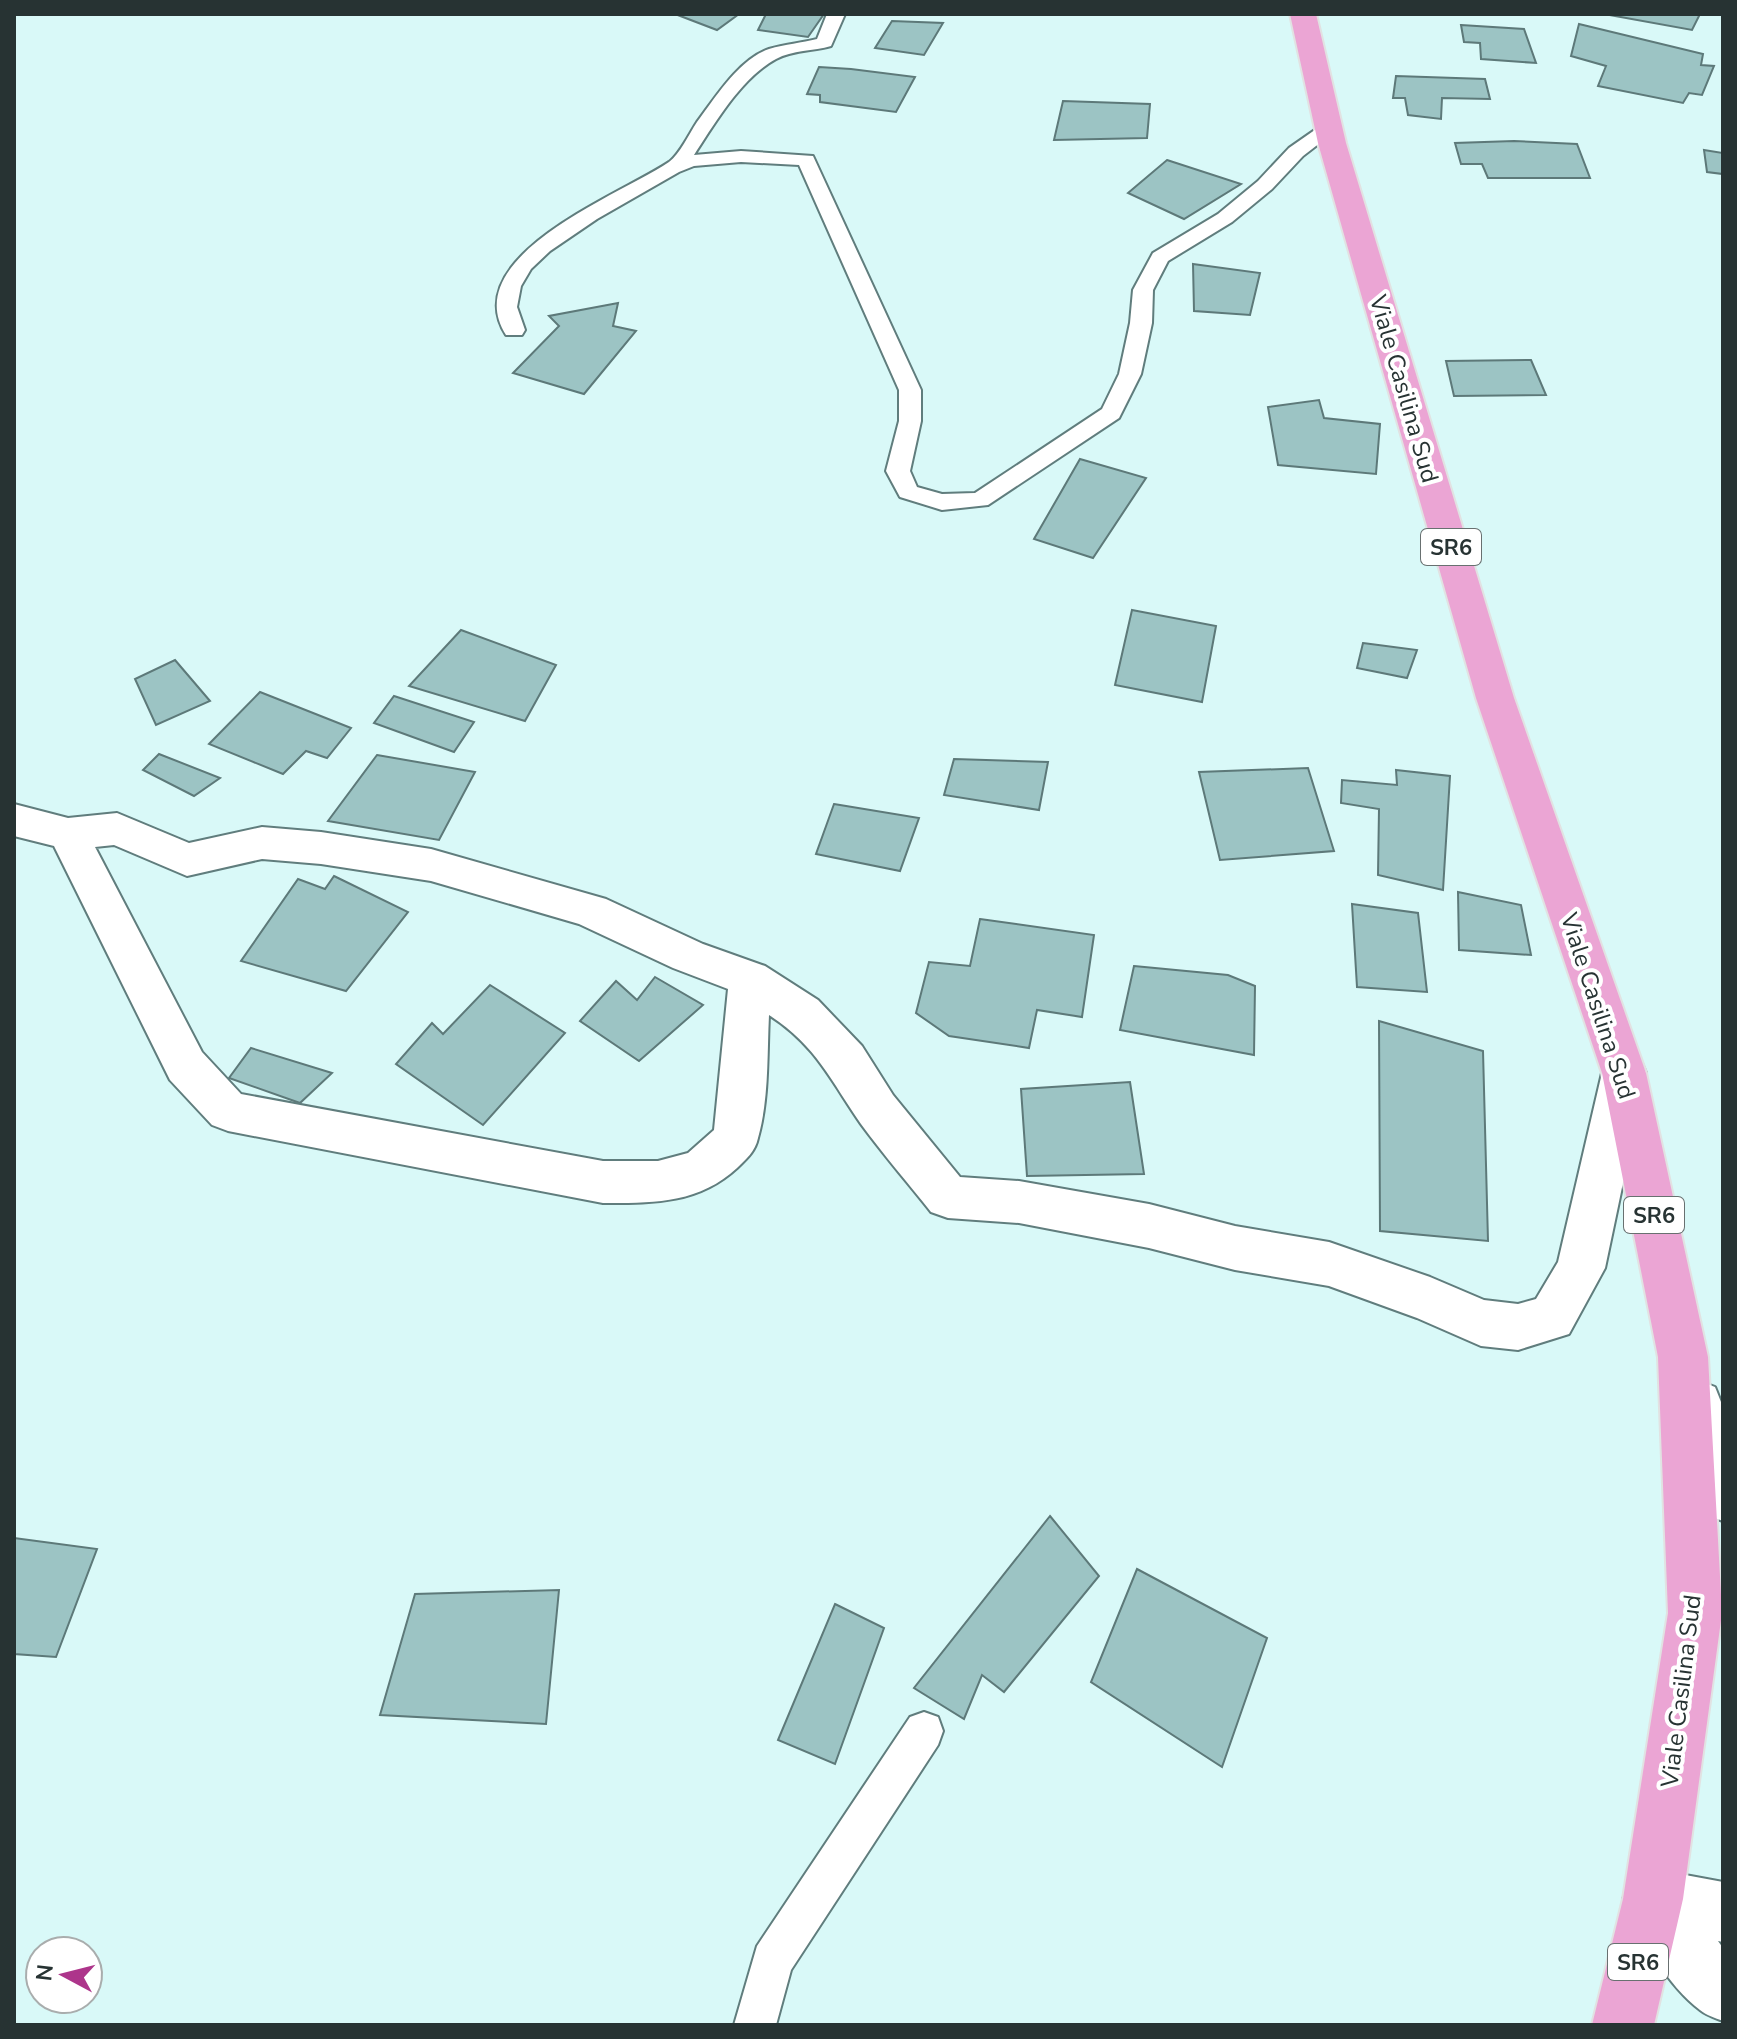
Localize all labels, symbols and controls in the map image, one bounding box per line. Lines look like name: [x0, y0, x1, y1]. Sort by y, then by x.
street label: Viale Casilina Sud: [1362, 291, 1446, 487]
road number: SR6: [1421, 529, 1481, 565]
street label: Viale Casilina Sud: [1553, 908, 1643, 1103]
road number: SR6: [1624, 1197, 1684, 1233]
street label: Viale Casilina Sud: [1653, 1593, 1709, 1790]
north arrow: [24, 1935, 104, 2015]
road number: SR6: [1608, 1944, 1668, 1980]
text: N: [29, 1963, 61, 1983]

